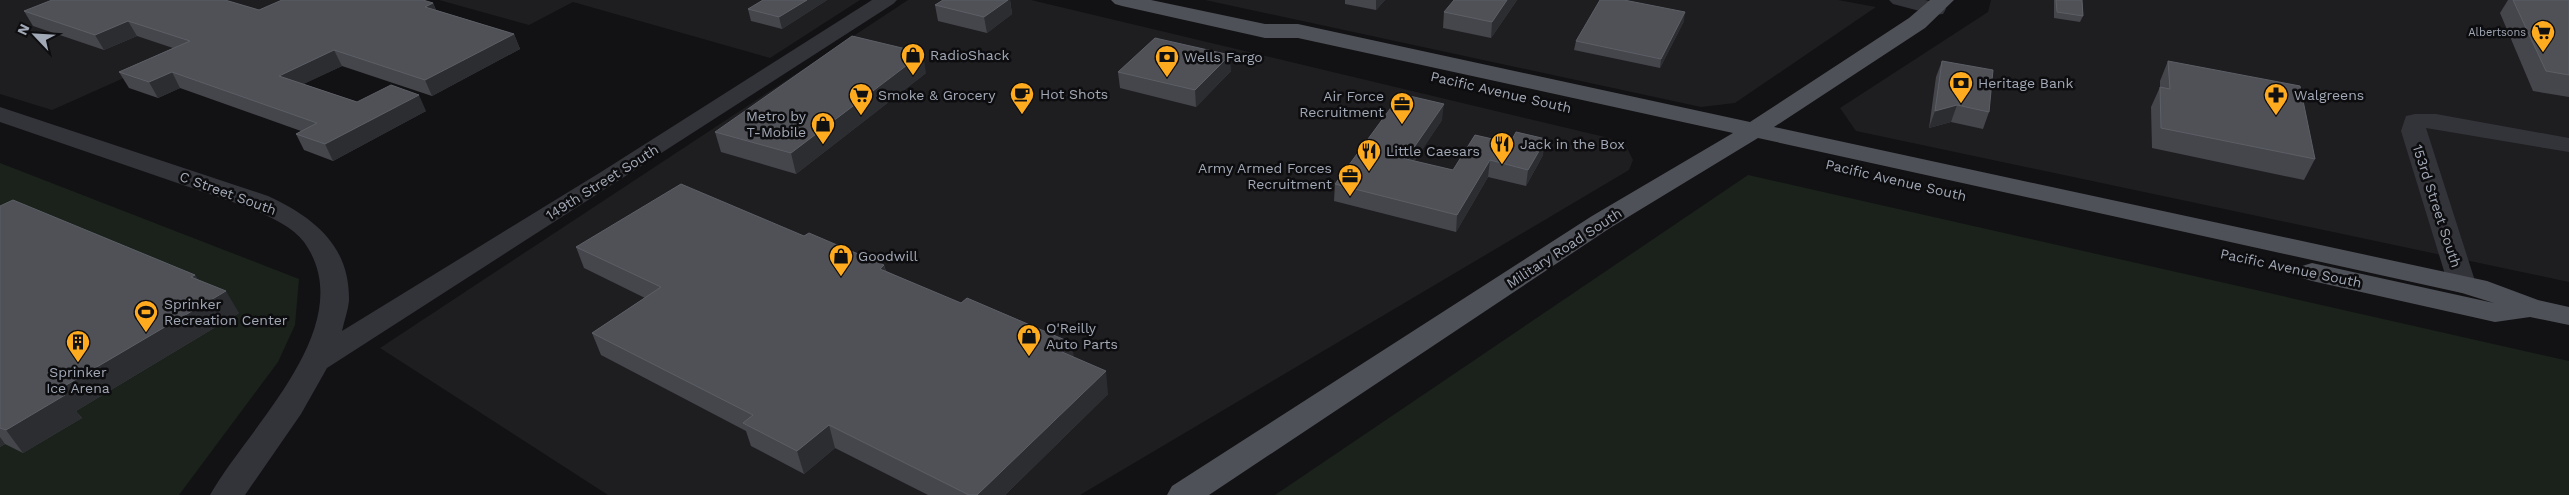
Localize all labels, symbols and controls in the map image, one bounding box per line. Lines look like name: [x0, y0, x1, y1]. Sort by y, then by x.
north arrow: [10, 10, 60, 60]
supermarket icon: Albertsons: [2530, 19, 2556, 53]
text: N: [14, 21, 33, 38]
place label: Albertsons: [2468, 26, 2526, 39]
shop icon: RadioShack: [900, 42, 926, 76]
bank icon: Wells Fargo: [1154, 44, 1180, 78]
place label: RadioShack: [930, 47, 1009, 63]
place label: Wells Fargo: [1184, 49, 1263, 65]
street label: Pacific Avenue South: [1429, 68, 1573, 116]
bank icon: Heritage Bank: [1948, 70, 1974, 104]
place label: Heritage Bank: [1978, 75, 2073, 91]
cafe icon: Hot Shots: [1009, 81, 1035, 115]
supermarket icon: Smoke & Grocery: [848, 82, 874, 116]
pharmacy icon: Walgreens: [2263, 82, 2289, 116]
place label: Hot Shots: [1040, 86, 1108, 102]
place label: Smoke & Grocery: [878, 87, 996, 103]
place label: Walgreens: [2294, 87, 2364, 103]
place label: Air Force Recruitment: [1299, 88, 1384, 120]
office icon: Air Force Recruitment: [1389, 91, 1415, 125]
place label: Metro by T-Mobile: [746, 108, 807, 140]
shop icon: Metro by T-Mobile: [810, 111, 836, 145]
restaurant icon: Jack in the Box: [1489, 131, 1515, 165]
place label: Jack in the Box: [1520, 136, 1625, 152]
restaurant icon: Little Caesars: [1356, 138, 1382, 172]
street label: 149th Street South: [543, 141, 661, 223]
place label: Little Caesars: [1386, 143, 1480, 159]
street label: 153rd Street South: [2410, 143, 2464, 269]
street label: Pacific Avenue South: [1824, 156, 1968, 204]
place label: Army Armed Forces Recruitment: [1198, 160, 1332, 192]
office icon: Army Armed Forces Recruitment: [1337, 163, 1363, 197]
street label: C Street South: [177, 168, 279, 218]
street label: Military Road South: [1503, 205, 1625, 291]
shop icon: Goodwill: [828, 243, 854, 277]
street label: Pacific Avenue South: [2219, 245, 2363, 291]
place label: Goodwill: [858, 248, 918, 264]
place label: Sprinker Recreation Center: [164, 296, 288, 328]
sports icon: Sprinker Recreation Center: [133, 299, 159, 333]
place label: O'Reilly Auto Parts: [1046, 320, 1118, 352]
shop icon: O'Reilly Auto Parts: [1016, 323, 1042, 357]
building icon: Sprinker Ice Arena: [65, 329, 91, 363]
place label: Sprinker Ice Arena: [46, 364, 110, 396]

